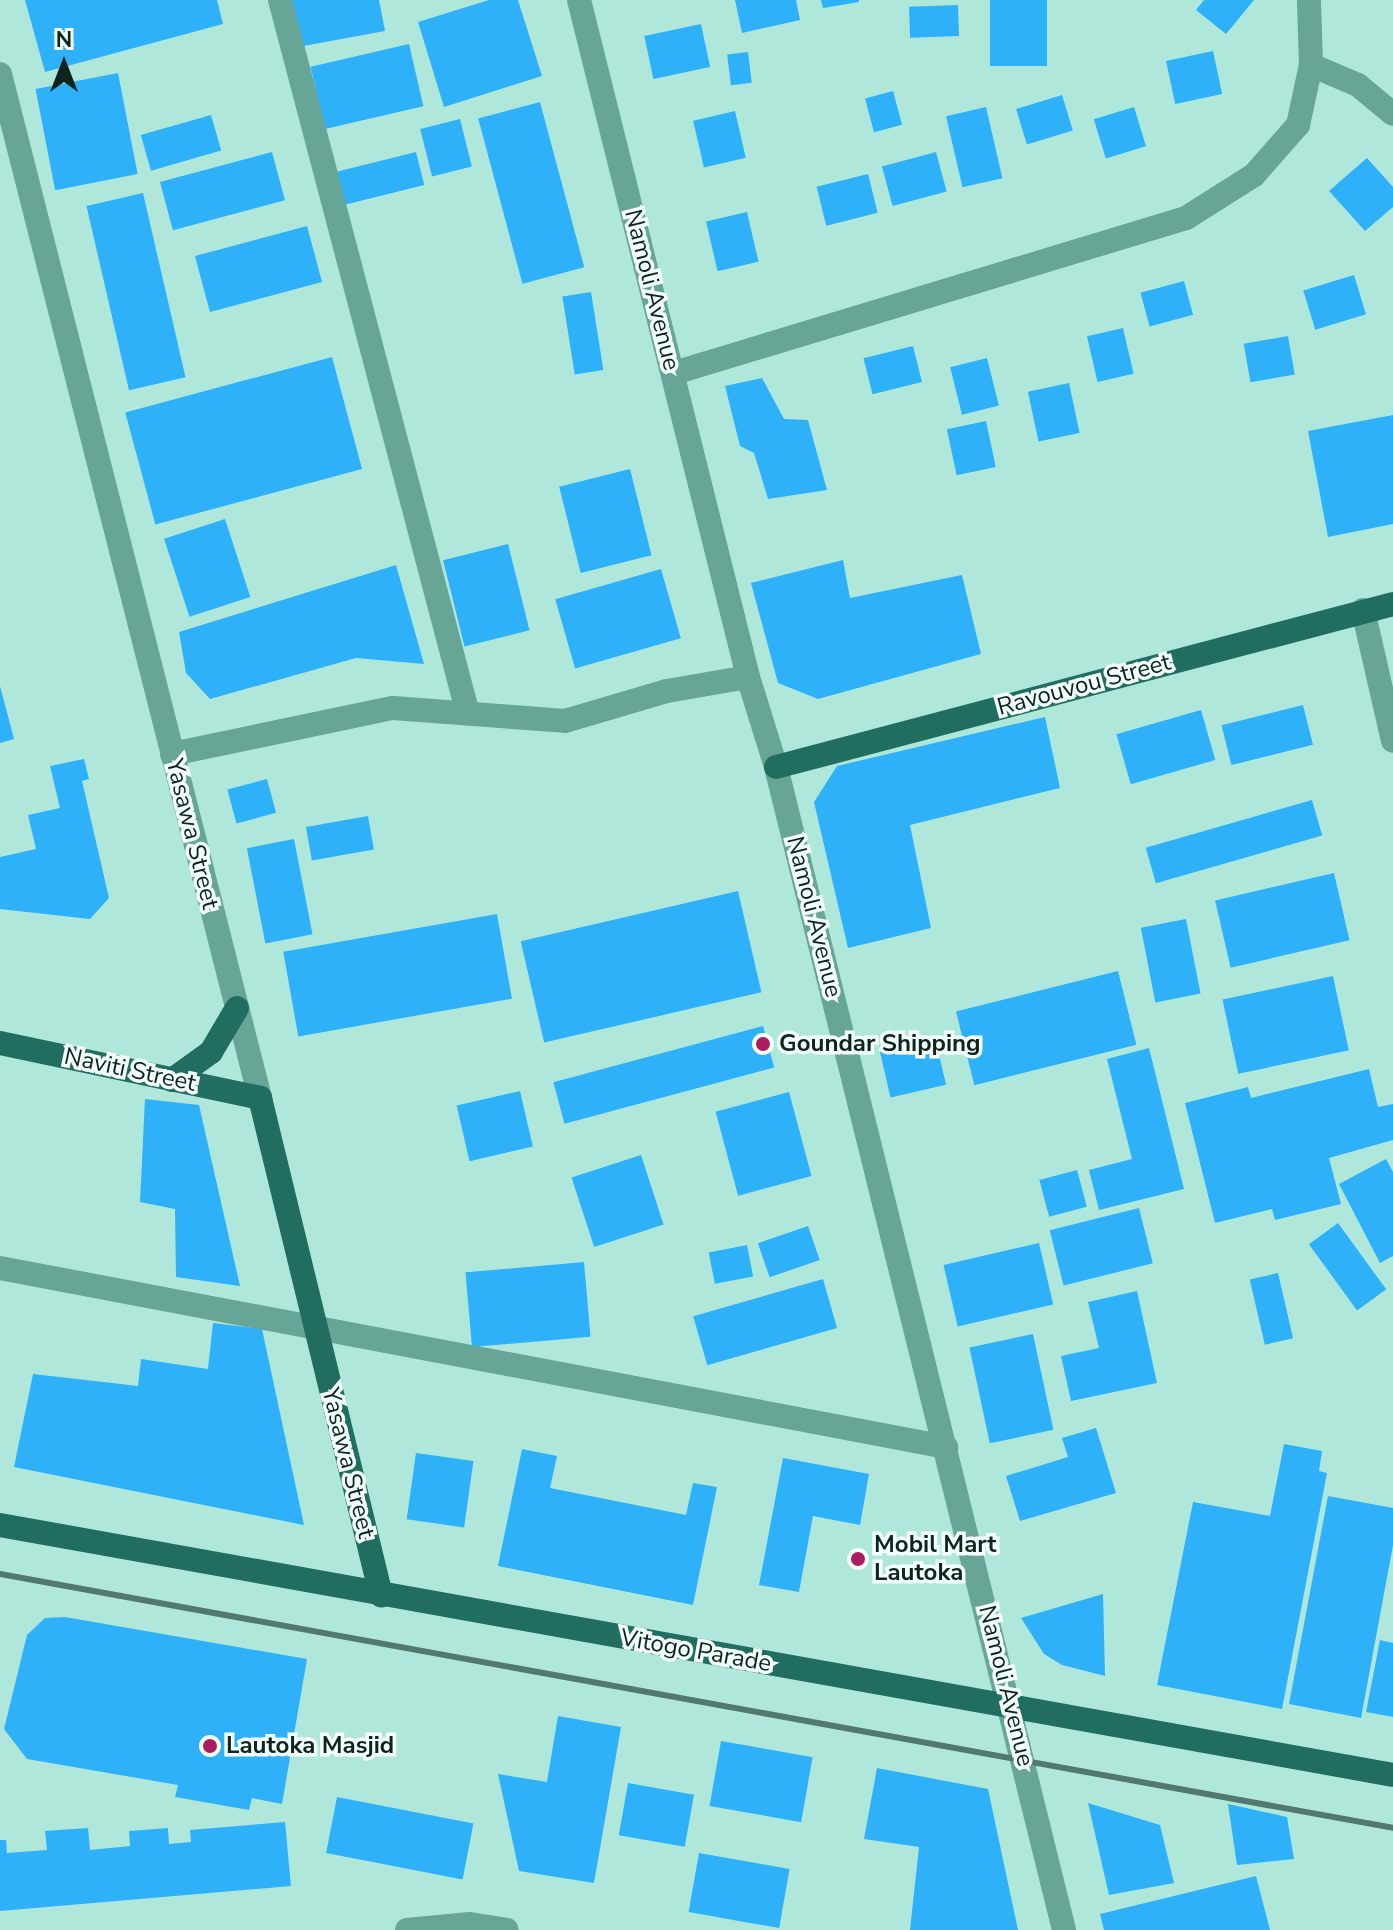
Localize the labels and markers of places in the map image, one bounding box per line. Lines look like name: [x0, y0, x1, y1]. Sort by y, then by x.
place label: Goundar Shipping: [779, 1030, 981, 1058]
marker: Goundar Shipping: [754, 1035, 772, 1053]
place label: Mobil Mart Lautoka: [874, 1531, 997, 1587]
marker: Mobil Mart Lautoka: [849, 1550, 867, 1568]
place label: Lautoka Masjid: [226, 1732, 394, 1760]
marker: Lautoka Masjid: [201, 1737, 219, 1755]

